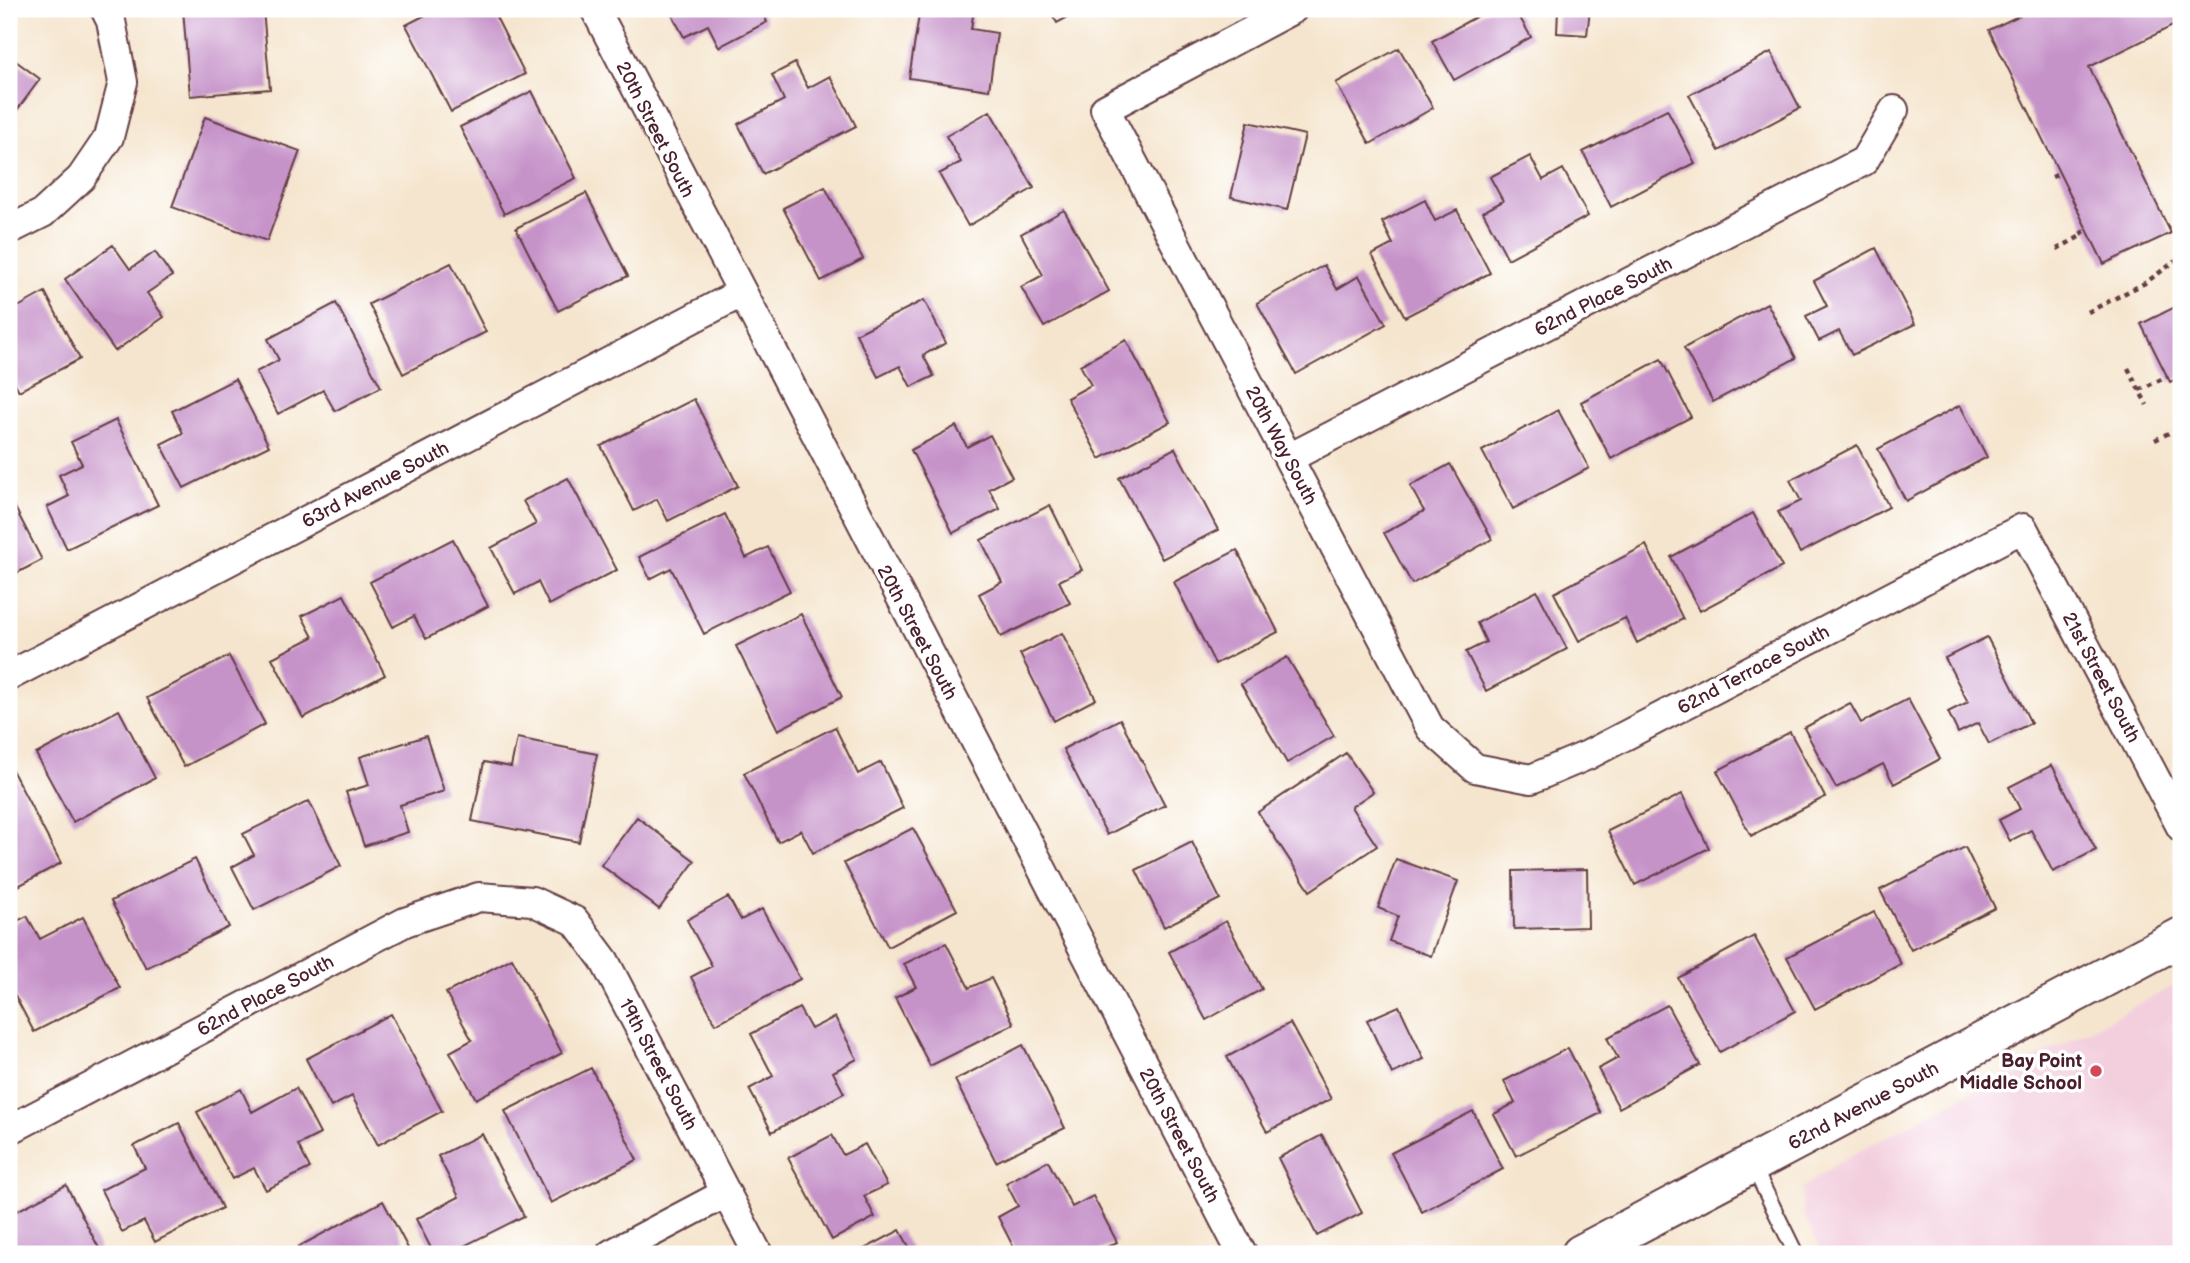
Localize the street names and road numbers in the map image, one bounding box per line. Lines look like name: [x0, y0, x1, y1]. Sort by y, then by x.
street label: 20th Street South: [610, 58, 699, 201]
street label: 62nd Place South: [1531, 253, 1676, 342]
street label: 20th Way South: [1240, 382, 1322, 509]
street label: 63rd Avenue South: [298, 437, 453, 534]
street label: 20th Street South: [871, 561, 962, 704]
street label: 21st Street South: [2057, 609, 2145, 747]
street label: 62nd Terrace South: [1674, 621, 1834, 720]
street label: 62nd Place South: [193, 951, 338, 1042]
street label: 19th Street South: [613, 995, 702, 1134]
street label: 62nd Avenue South: [1785, 1057, 1943, 1156]
street label: 20th Street South: [1133, 1064, 1224, 1207]

